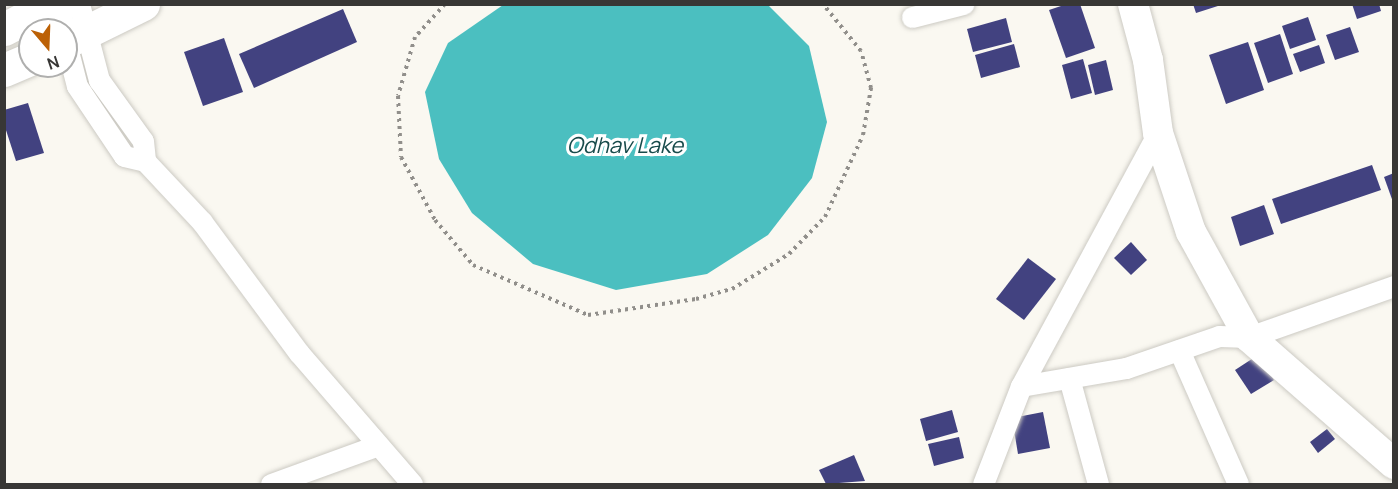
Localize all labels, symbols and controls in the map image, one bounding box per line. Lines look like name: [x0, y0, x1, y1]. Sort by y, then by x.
north arrow: [18, 18, 78, 78]
text: N: [44, 51, 62, 75]
water label: Odhav Lake: [567, 133, 683, 159]

